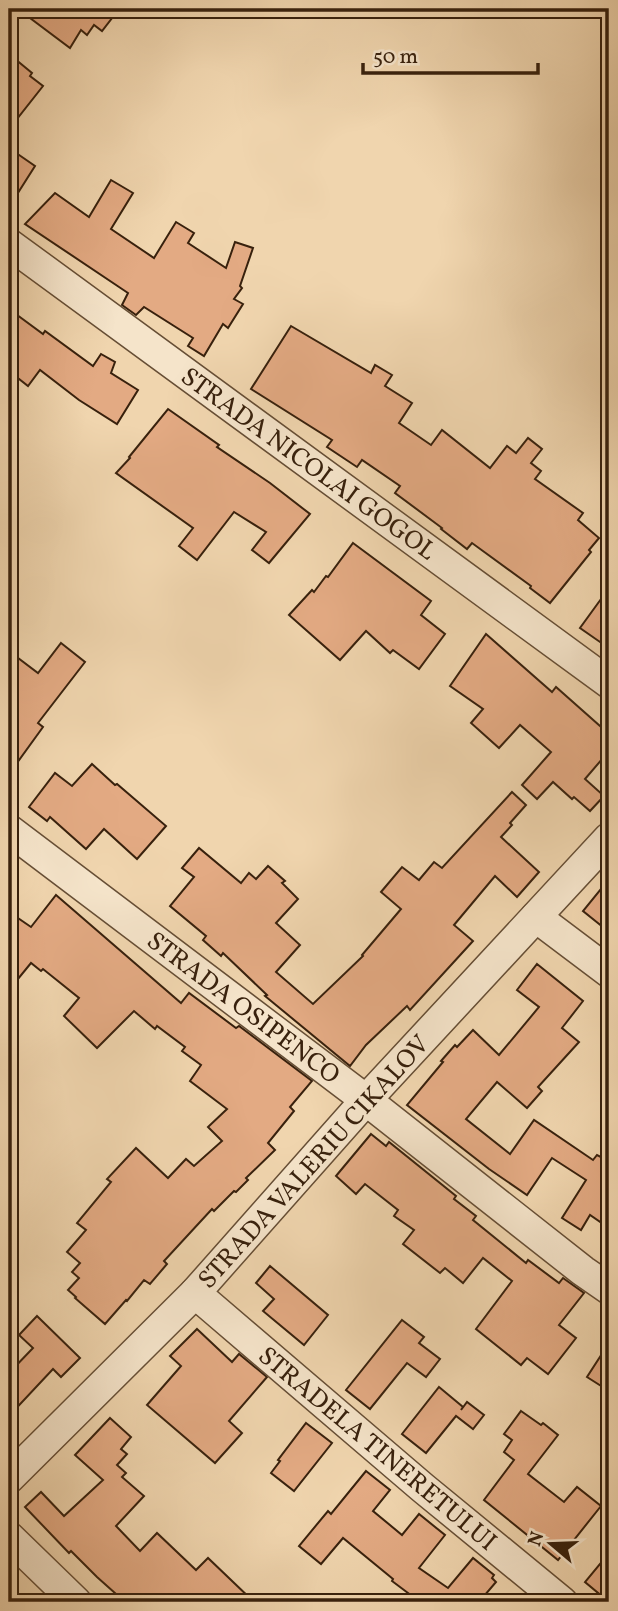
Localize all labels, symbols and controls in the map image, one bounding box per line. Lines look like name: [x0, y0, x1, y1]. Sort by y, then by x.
scale bar: [363, 32, 538, 76]
text: 50 m: [373, 43, 418, 72]
street label: STRADA NICOLAI GOGOL: [173, 360, 443, 570]
street label: STRADA OSIPENCO: [139, 924, 347, 1093]
street label: STRADA VALERIU CIKALOV: [190, 1027, 439, 1297]
street label: STRADELA TINERETULUI: [250, 1339, 504, 1560]
north arrow: [516, 1510, 586, 1580]
text: N: [522, 1528, 551, 1550]

